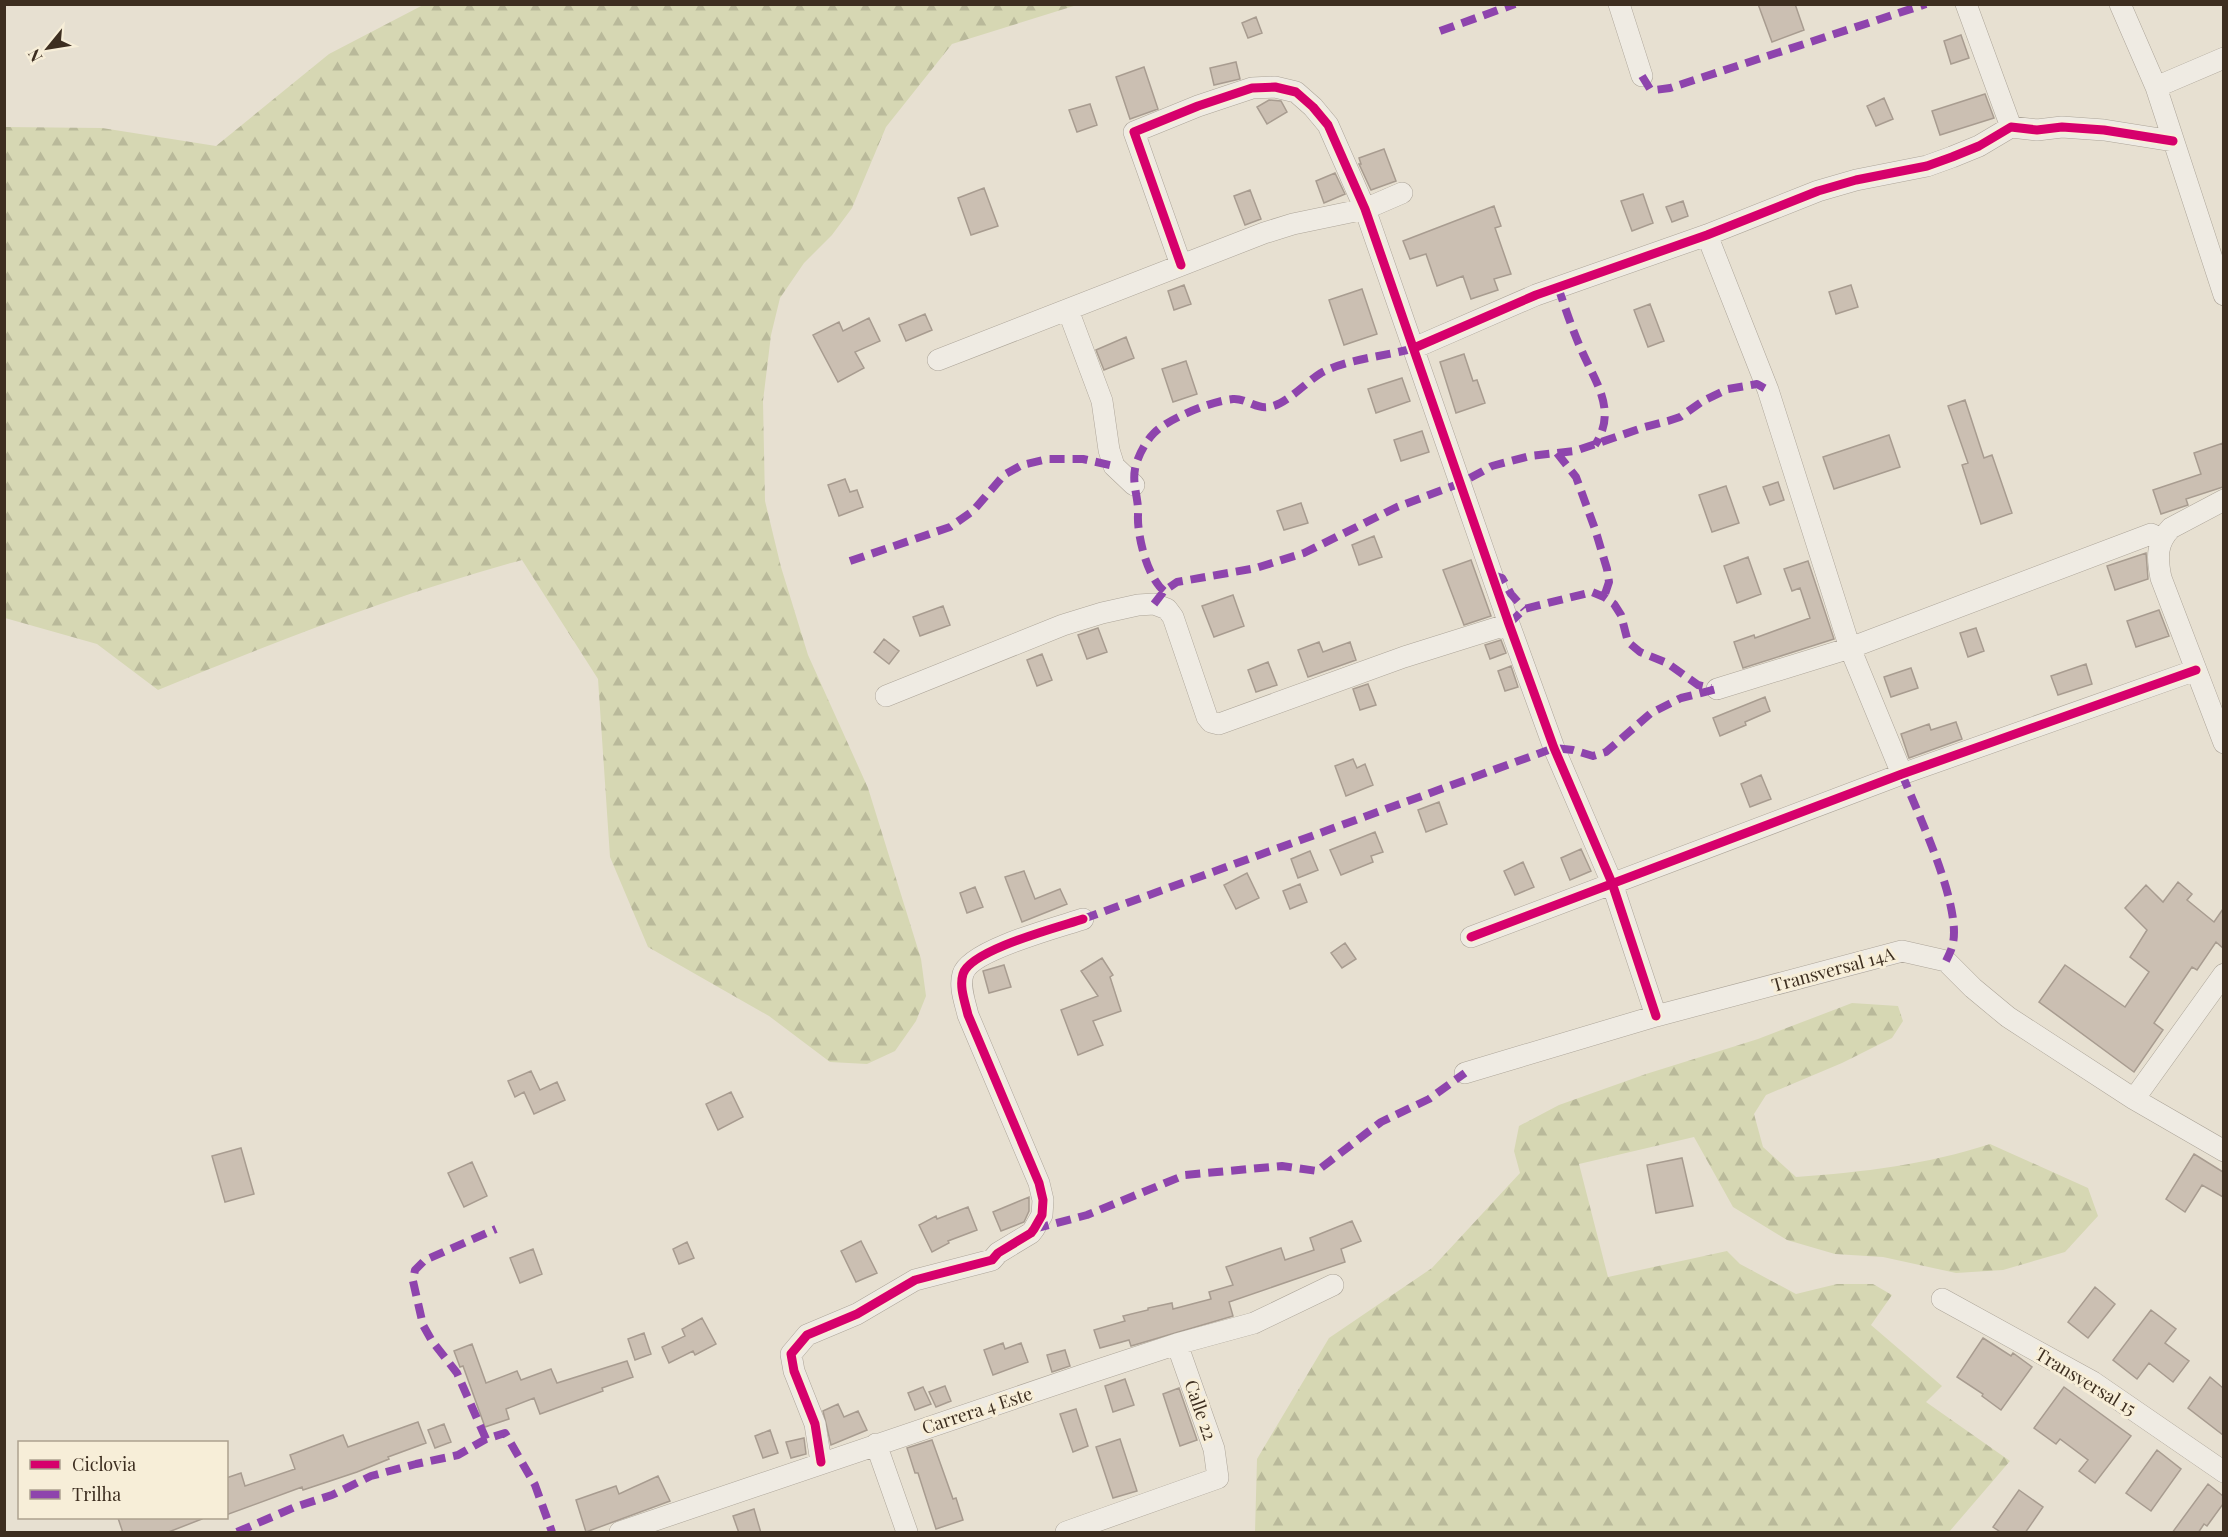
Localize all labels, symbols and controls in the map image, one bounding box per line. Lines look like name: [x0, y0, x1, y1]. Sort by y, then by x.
north arrow: [18, 18, 78, 78]
text: N: [22, 45, 47, 66]
street label: Transversal 14A: [1769, 941, 1898, 997]
street label: Transversal 15: [2031, 1342, 2141, 1420]
street label: Calle 22: [1180, 1377, 1222, 1443]
street label: Carrera 4 Este: [919, 1381, 1035, 1439]
legend: [18, 1441, 228, 1519]
text: Ciclovia: [72, 1452, 136, 1476]
text: Trilha: [72, 1482, 121, 1506]

